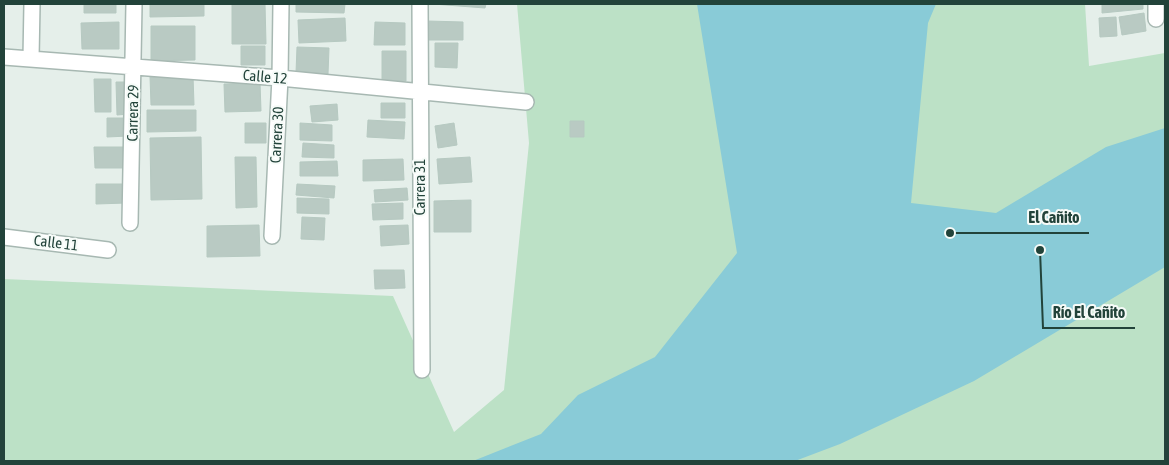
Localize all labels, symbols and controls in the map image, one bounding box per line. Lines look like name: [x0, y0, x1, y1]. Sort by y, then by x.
street label: Calle 12: [242, 66, 288, 87]
street label: Carrera 29: [124, 85, 141, 141]
street label: Carrera 30: [267, 106, 286, 164]
street label: Carrera 31: [411, 159, 428, 215]
callout: El Cañito: [1018, 202, 1089, 233]
text: El Cañito: [1028, 208, 1080, 226]
street label: Calle 11: [33, 231, 79, 254]
callout: Río El Cañito: [1043, 297, 1135, 328]
text: Río El Cañito: [1053, 303, 1126, 321]

